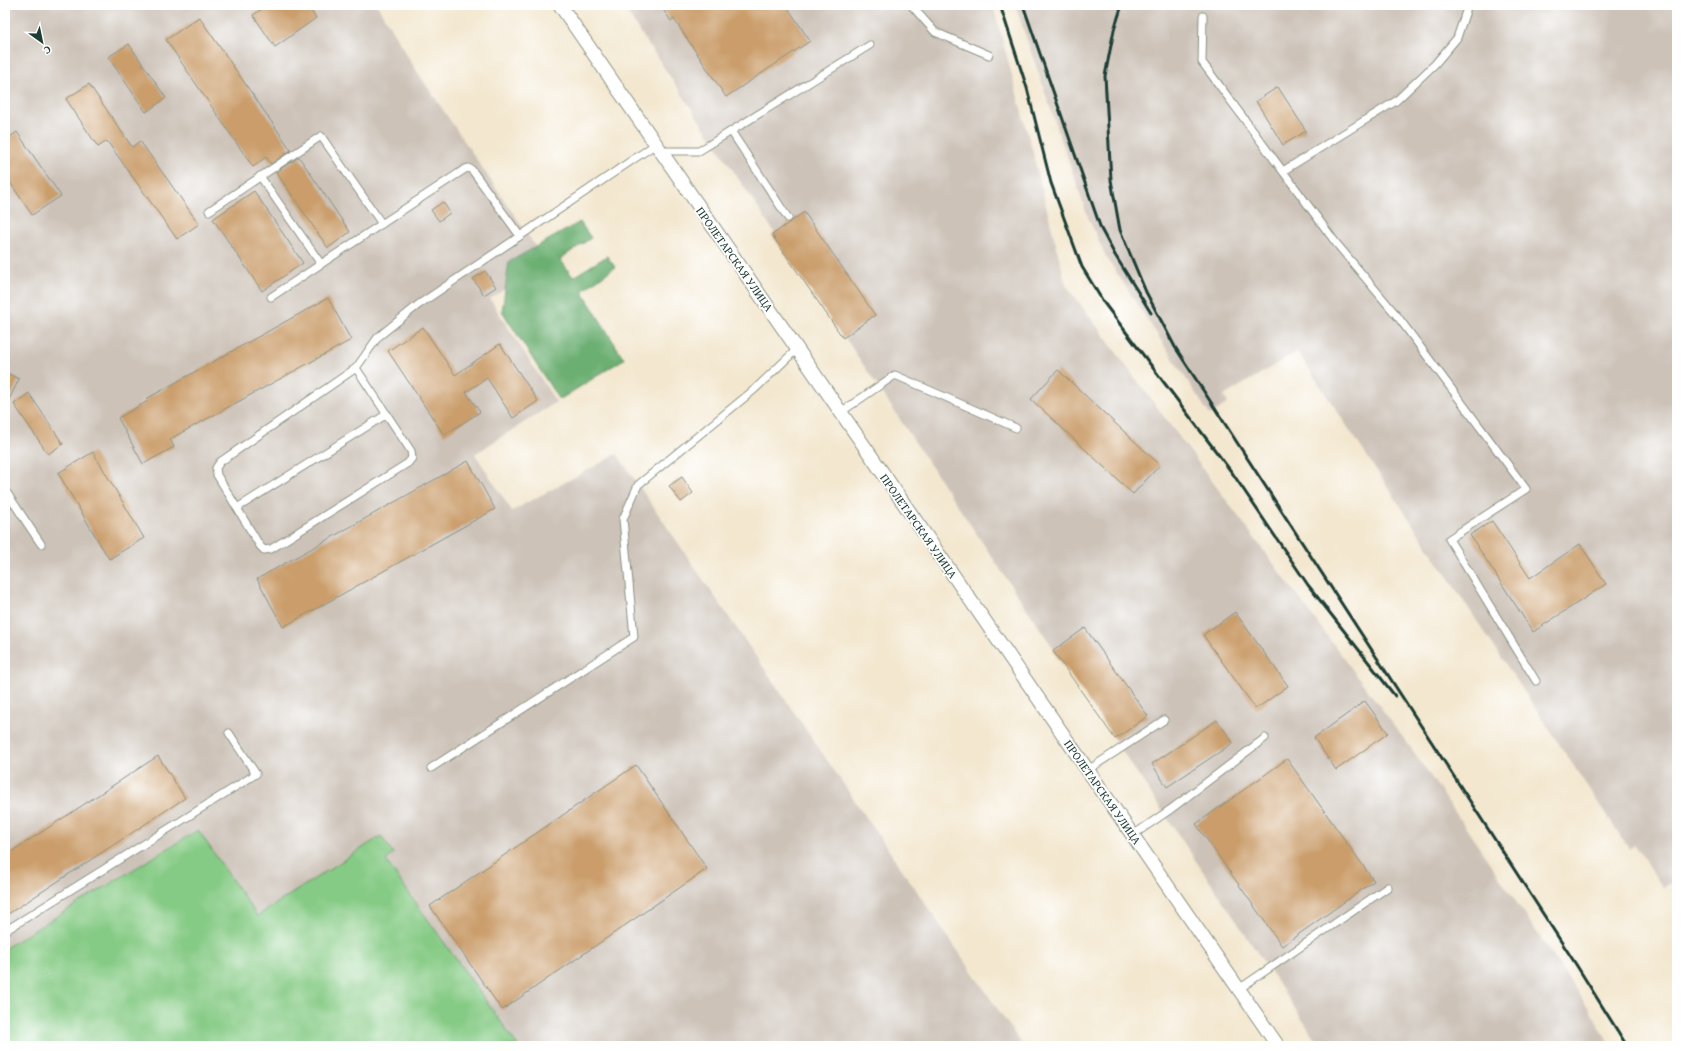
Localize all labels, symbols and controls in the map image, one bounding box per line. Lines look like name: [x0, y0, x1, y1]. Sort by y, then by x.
north arrow: [22, 22, 62, 62]
text: С: [40, 42, 54, 59]
street label: ПРОЛЕТАРСКАЯ УЛИЦА: [692, 203, 778, 315]
street label: ПРОЛЕТАРСКАЯ УЛИЦА: [876, 470, 962, 582]
street label: ПРОЛЕТАРСКАЯ УЛИЦА: [1060, 736, 1146, 848]

